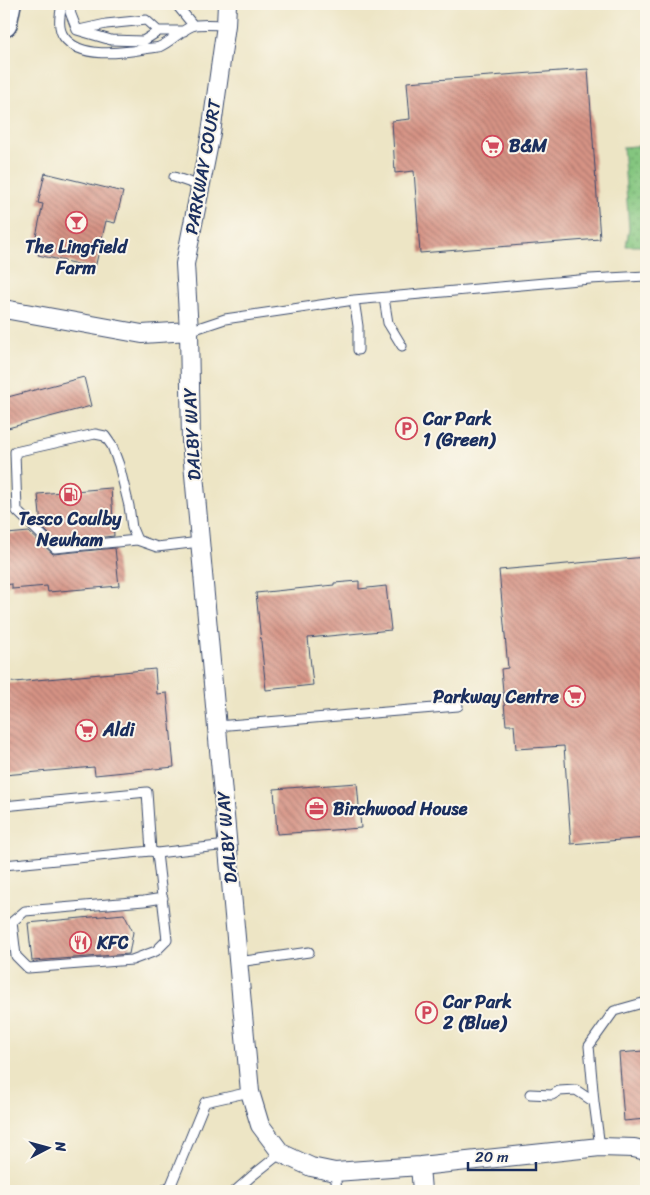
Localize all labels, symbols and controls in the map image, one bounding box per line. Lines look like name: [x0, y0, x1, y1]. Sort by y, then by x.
street label: PARKWAY COURT: [175, 96, 231, 237]
place label: B&M: [509, 130, 548, 162]
supermarket icon: B&M: [481, 134, 505, 158]
bar icon: The Lingfield Farm: [64, 210, 88, 234]
place label: The Lingfield Farm: [25, 231, 129, 284]
street label: DALBY WAY: [174, 386, 210, 481]
place label: Car Park 1 (Green): [422, 403, 497, 456]
parking icon: Car Park 1 (Green): [395, 417, 419, 441]
fuel station icon: Tesco Coulby Newham: [58, 482, 82, 506]
place label: Tesco Coulby Newham: [19, 503, 122, 556]
place label: Parkway Centre: [433, 681, 560, 713]
supermarket icon: Parkway Centre: [563, 685, 587, 709]
place label: Aldi: [102, 714, 135, 746]
supermarket icon: Aldi: [75, 718, 99, 742]
street label: DALBY WAY: [207, 788, 247, 885]
place label: Birchwood House: [333, 793, 468, 825]
office icon: Birchwood House: [305, 797, 329, 821]
place label: KFC: [96, 927, 129, 959]
restaurant icon: KFC: [69, 931, 93, 955]
place label: Car Park 2 (Blue): [442, 986, 512, 1039]
parking icon: Car Park 2 (Blue): [415, 1000, 439, 1024]
north arrow: [22, 1122, 72, 1172]
text: N: [47, 1140, 73, 1153]
scale bar: [468, 1140, 535, 1172]
text: 20 m: [475, 1144, 509, 1170]

